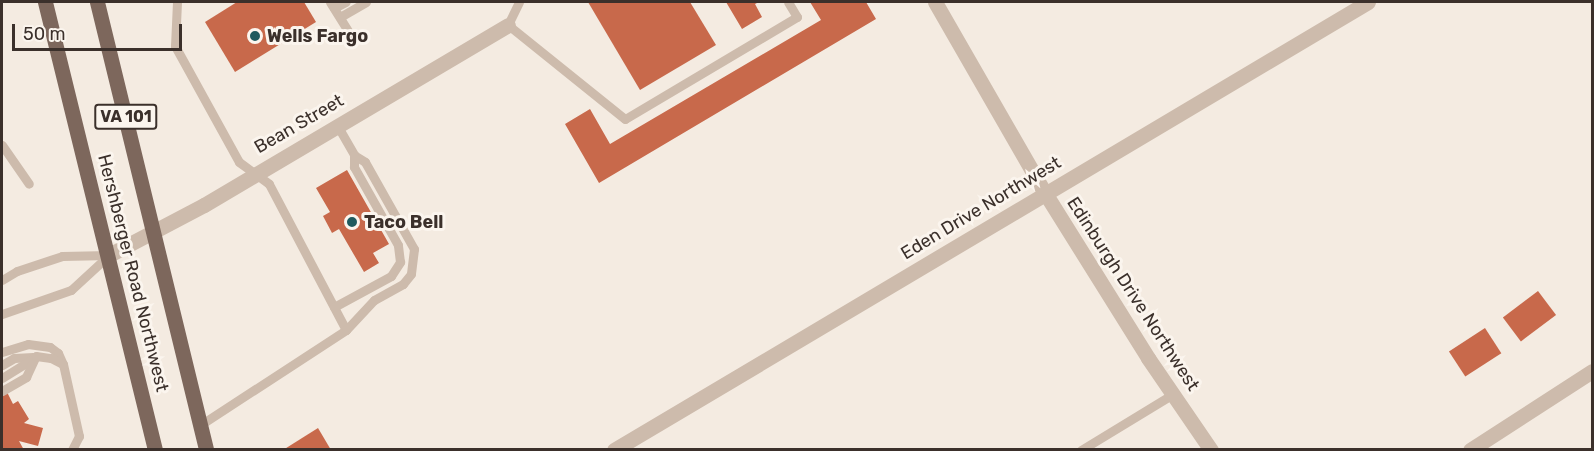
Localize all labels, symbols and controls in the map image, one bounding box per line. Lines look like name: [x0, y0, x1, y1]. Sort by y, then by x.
scale bar: [15, 12, 184, 50]
text: 50 m: [23, 23, 66, 45]
place label: Wells Fargo: [267, 25, 368, 47]
marker: Wells Fargo: [248, 29, 262, 43]
street label: Bean Street: [251, 90, 347, 158]
road number: VA 101: [93, 104, 159, 130]
street label: Hershberger Road Northwest: [93, 152, 173, 394]
street label: Eden Drive Northwest: [897, 152, 1065, 264]
street label: Edinburgh Drive Northwest: [1062, 193, 1204, 395]
place label: Taco Bell: [364, 211, 443, 233]
marker: Taco Bell: [345, 215, 359, 229]

